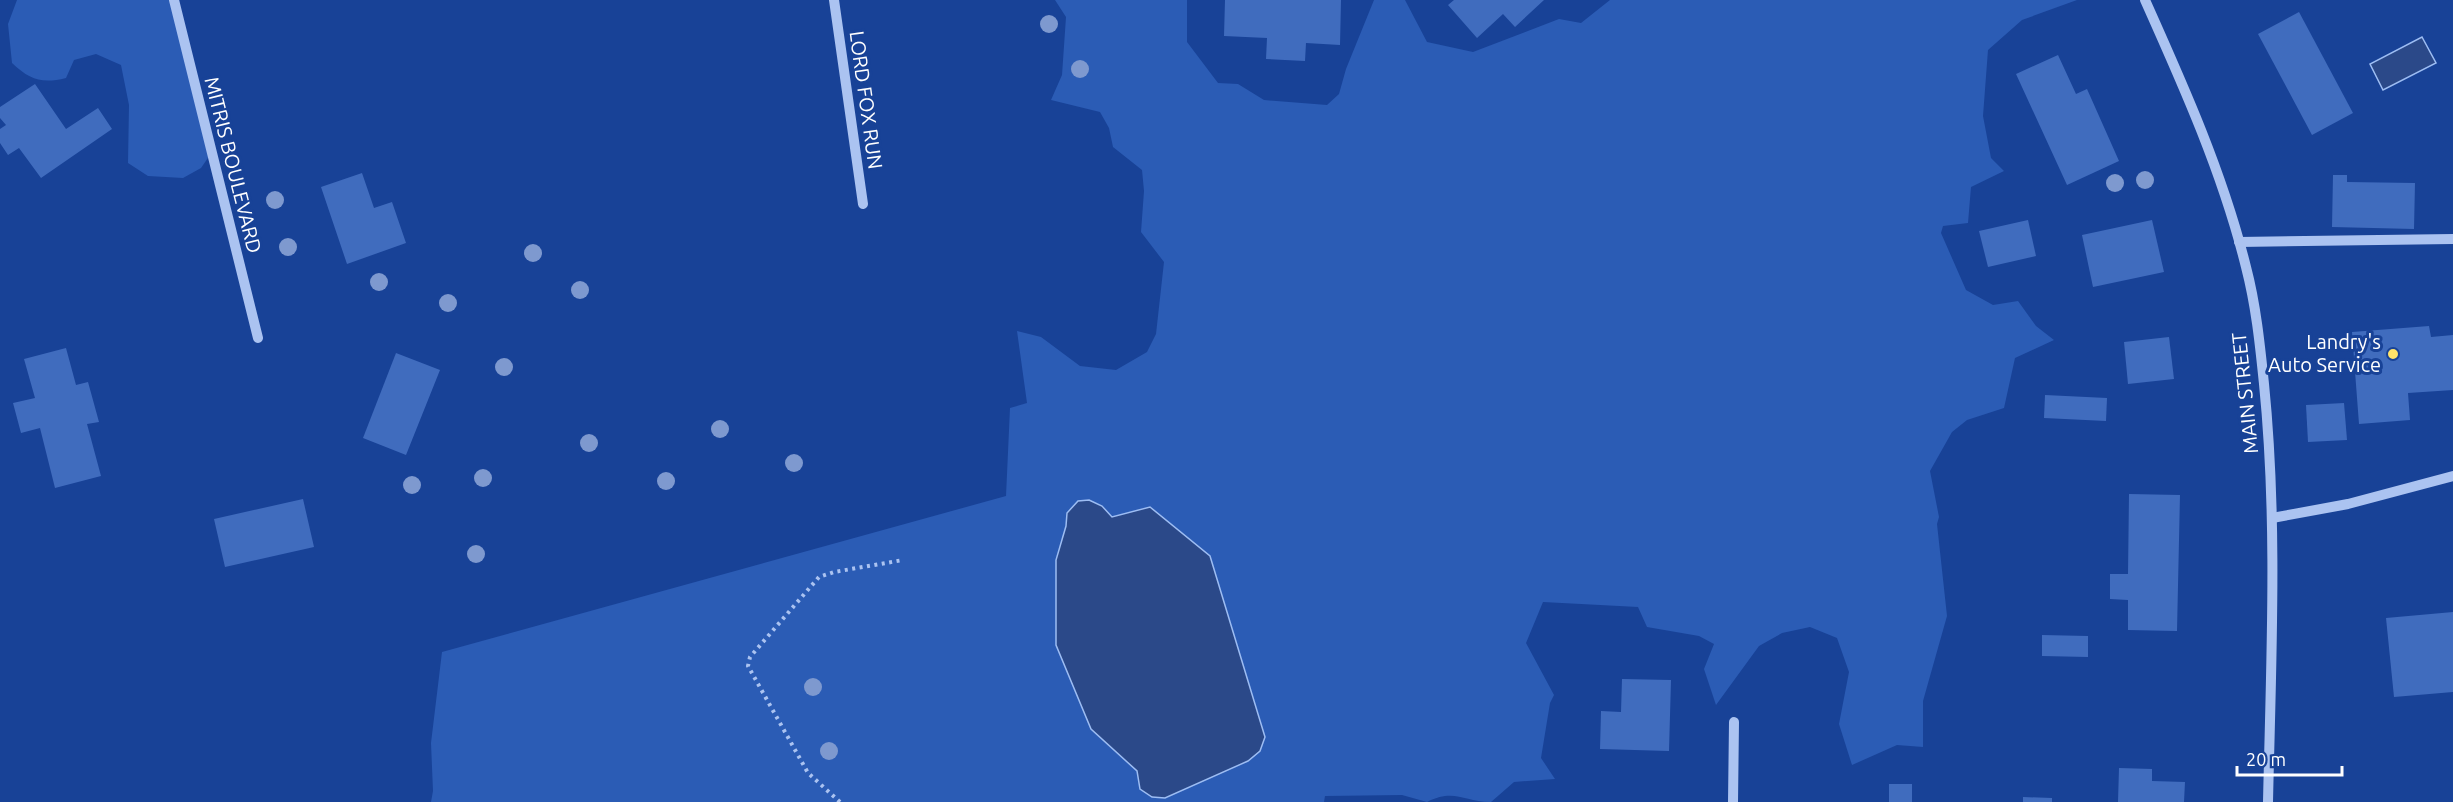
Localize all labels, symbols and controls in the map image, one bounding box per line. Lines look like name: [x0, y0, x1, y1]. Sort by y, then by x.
street label: LORD FOX RUN: [845, 29, 888, 170]
street label: MITRIS BOULEVARD: [200, 74, 267, 255]
place label: Landry's Auto Service: [2268, 330, 2381, 376]
street label: MAIN STREET: [2227, 331, 2262, 455]
marker: Landry's Auto Service: [2386, 347, 2400, 361]
scale bar: [2237, 739, 2342, 777]
text: 20 m: [2246, 749, 2286, 769]

